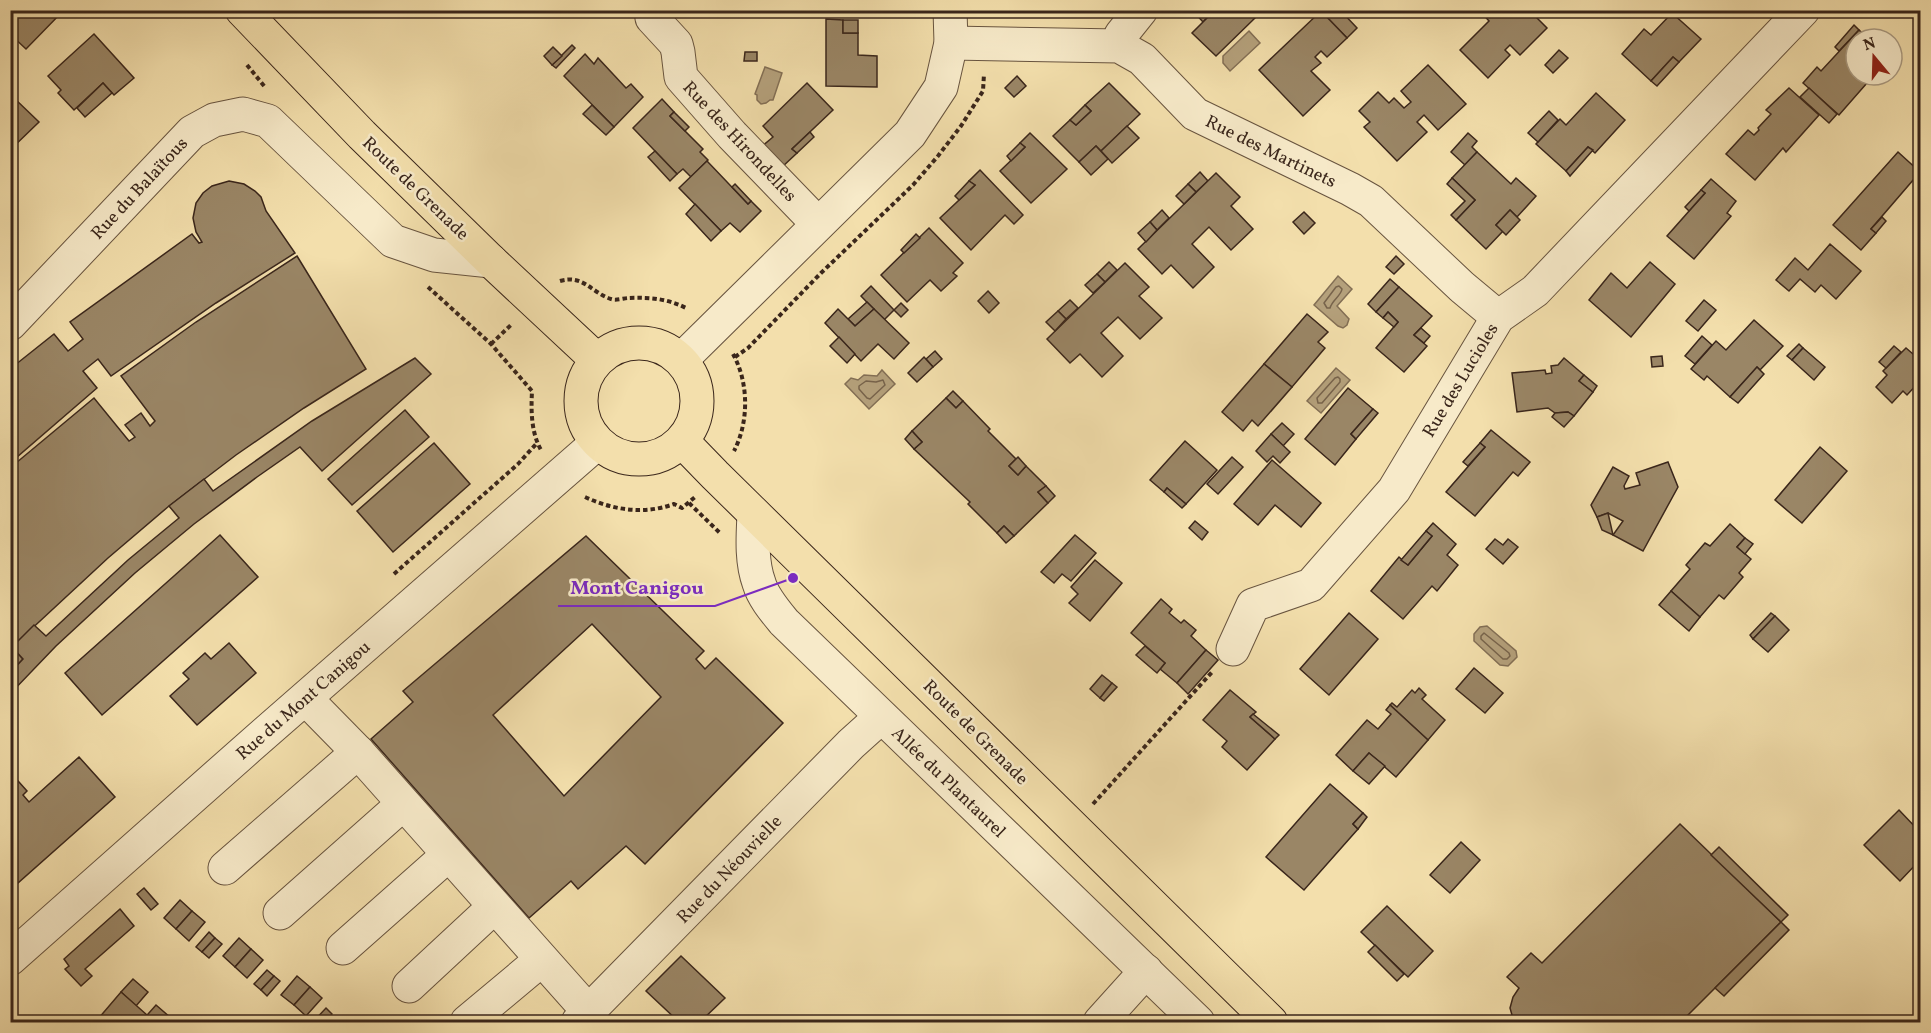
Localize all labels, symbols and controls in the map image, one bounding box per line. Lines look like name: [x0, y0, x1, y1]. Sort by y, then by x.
north arrow: [1844, 27, 1904, 87]
text: N: [1861, 32, 1879, 57]
street label: Rue des Hirondelles: [676, 76, 802, 208]
street label: Rue des Martinets: [1201, 110, 1340, 195]
street label: Rue du Balaïtous: [86, 132, 194, 246]
street label: Route de Grenade: [356, 132, 474, 247]
street label: Rue des Lucioles: [1417, 319, 1505, 443]
callout: Mont Canigou: [558, 568, 715, 606]
text: Mont Canigou: [570, 575, 704, 603]
street label: Rue du Mont Canigou: [231, 636, 377, 767]
street label: Route de Grenade: [917, 675, 1033, 791]
street label: Allée du Plantaurel: [885, 722, 1011, 844]
street label: Rue du Néouvielle: [672, 810, 789, 930]

